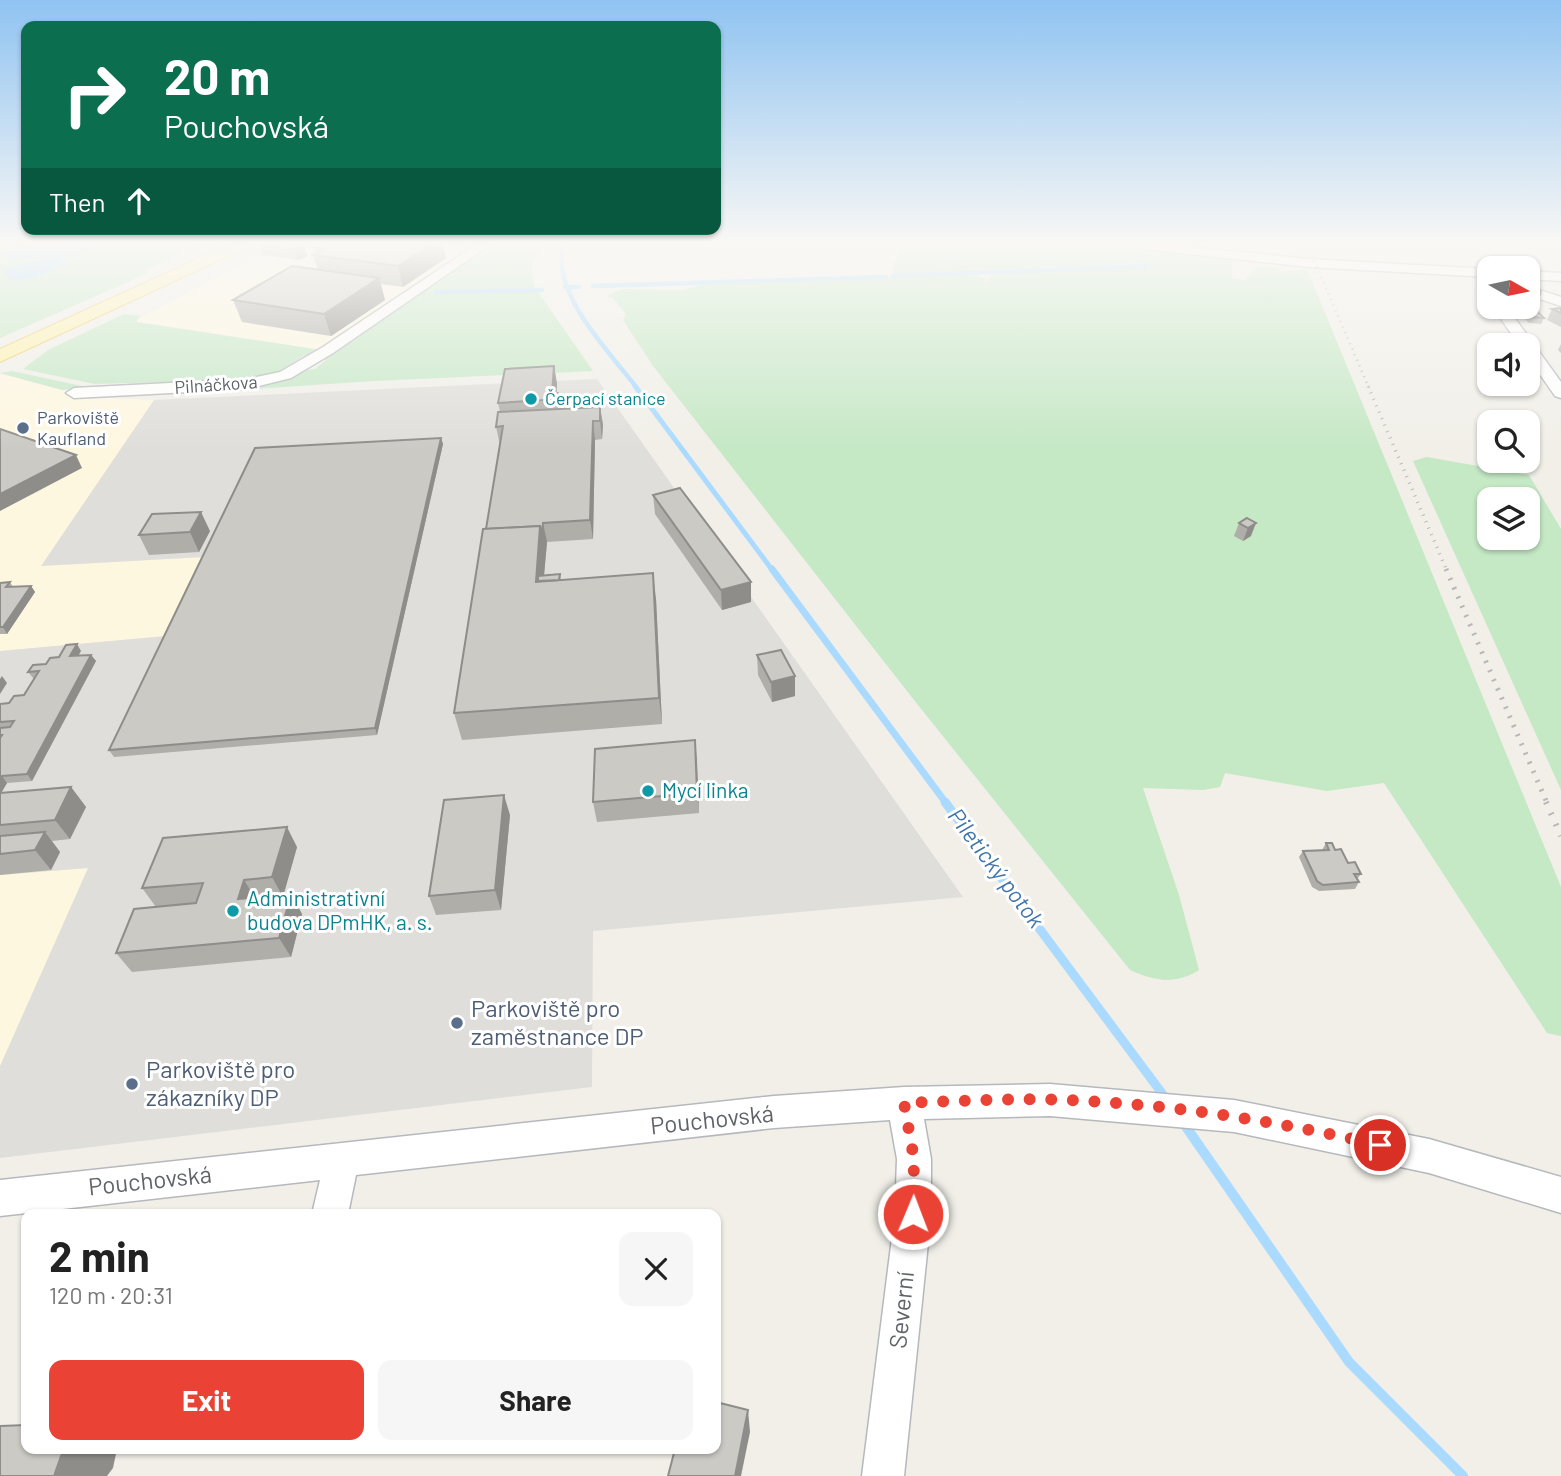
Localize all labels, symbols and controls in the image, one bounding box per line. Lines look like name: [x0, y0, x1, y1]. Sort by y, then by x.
text: 20 m: [164, 46, 270, 105]
icon: right: [49, 49, 140, 140]
text: Pouchovská: [164, 106, 329, 144]
icon: ahead: [120, 182, 158, 220]
text: Then: [49, 186, 106, 217]
north arrow: [1477, 256, 1540, 318]
map controls: [1477, 256, 1540, 550]
button: sound: [1477, 333, 1540, 396]
street label: Pilnáčkova: [174, 370, 258, 398]
place label: Čerpací stanice: [545, 387, 666, 409]
marker: Čerpací stanice: [523, 391, 539, 407]
place label: Parkoviště Kaufland: [37, 406, 119, 449]
button: search: [1477, 410, 1540, 473]
marker: Parkoviště Kaufland: [15, 420, 31, 436]
button: layers: [1477, 487, 1540, 550]
place label: Mycí linka: [662, 777, 748, 802]
marker: Mycí linka: [640, 783, 656, 799]
water label: Piletický potok: [943, 802, 1051, 933]
place label: Administrativní budova DPmHK, a. s.: [247, 885, 433, 934]
marker: Administrativní budova DPmHK, a. s.: [225, 903, 241, 919]
place label: Parkoviště pro zaměstnance DP: [471, 993, 643, 1050]
marker: Parkoviště pro zaměstnance DP: [449, 1015, 465, 1031]
place label: Parkoviště pro zákazníky DP: [146, 1054, 295, 1111]
marker: Parkoviště pro zákazníky DP: [124, 1076, 140, 1092]
street label: Pouchovská: [649, 1098, 775, 1139]
pin: [1350, 1115, 1410, 1175]
icon: arrive: [1361, 1126, 1399, 1164]
street label: Pouchovská: [87, 1159, 213, 1200]
position arrow: [876, 1177, 950, 1251]
text: 2 min: [49, 1230, 150, 1280]
button: close: [619, 1232, 693, 1306]
street label: Severní: [882, 1270, 919, 1350]
text: 120 m · 20:31: [49, 1281, 173, 1309]
button: Exit: [49, 1360, 364, 1440]
button: Share: [378, 1360, 693, 1440]

